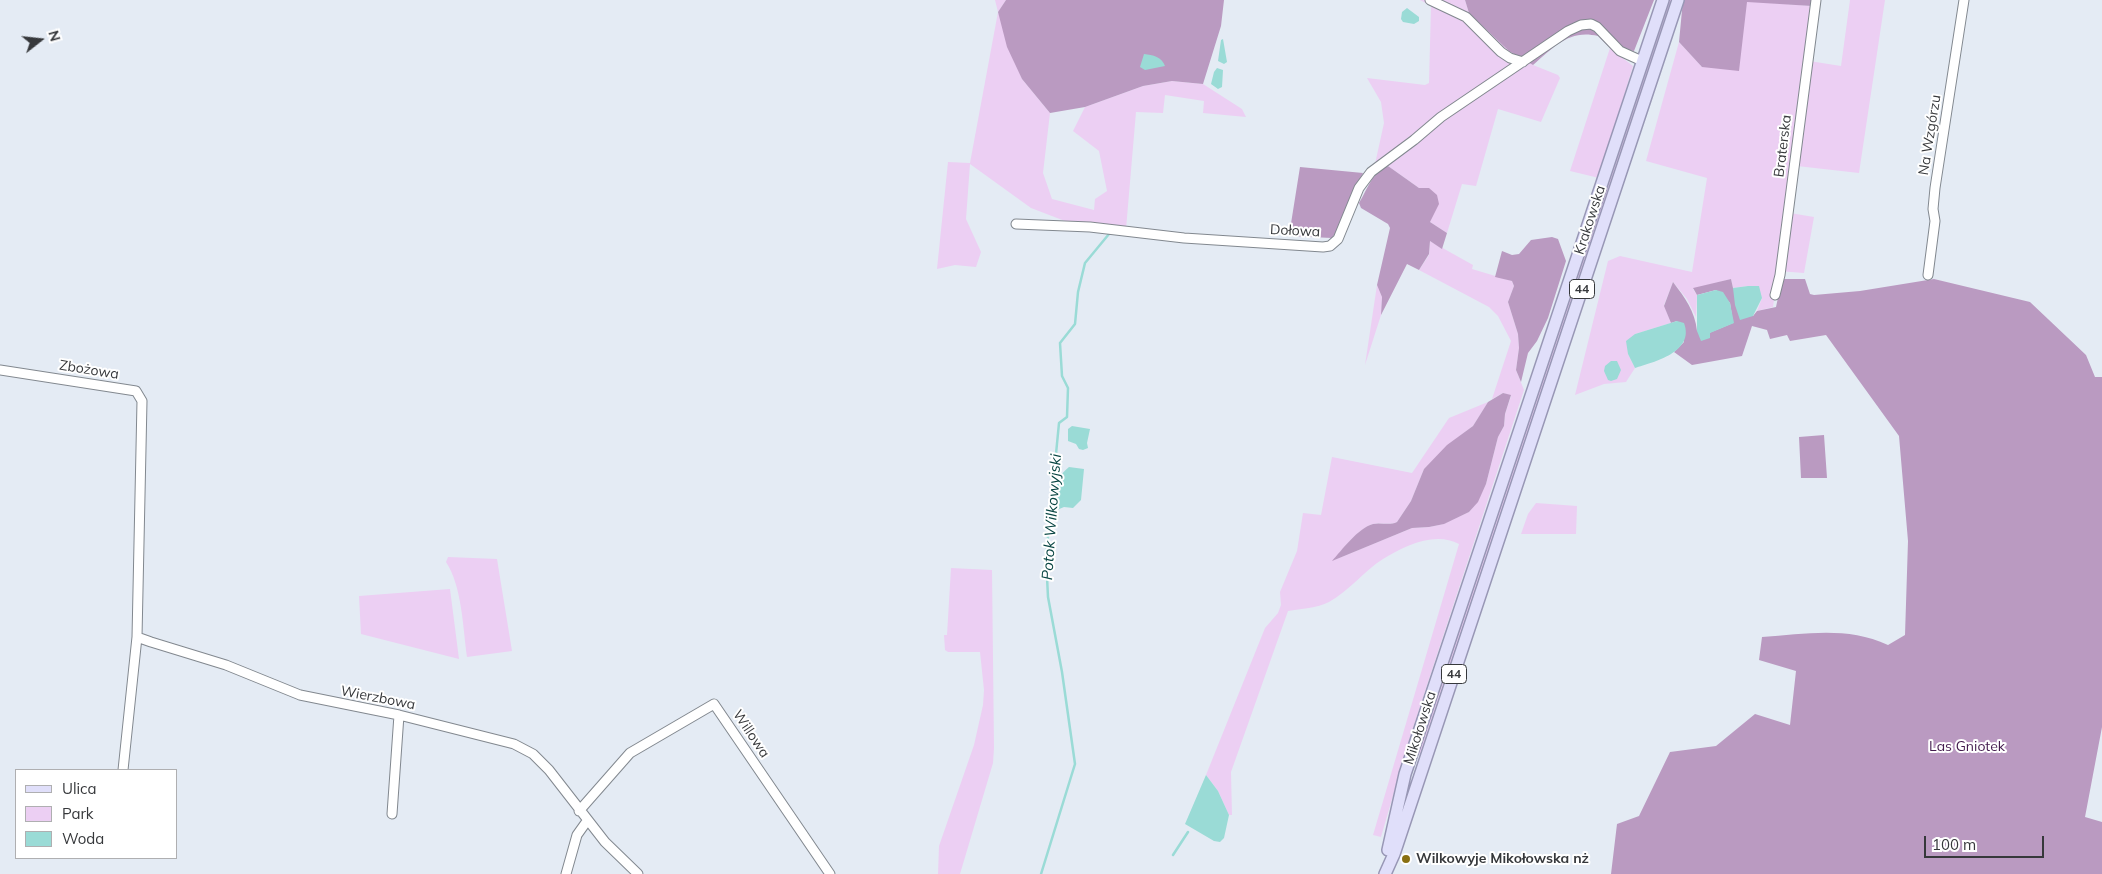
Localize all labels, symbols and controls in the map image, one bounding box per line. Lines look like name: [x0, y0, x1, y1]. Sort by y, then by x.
north arrow: [15, 15, 65, 65]
text: N: [44, 28, 65, 43]
street label: Na Wzgórzu: [1915, 94, 1945, 176]
street label: Braterska: [1771, 114, 1795, 178]
street label: Krakowska: [1571, 183, 1609, 257]
street label: Dołowa: [1270, 221, 1320, 241]
road number: 44: [1570, 280, 1594, 298]
street label: Zbożowa: [58, 357, 120, 383]
water label: Potok Wilkowyjski: [1039, 453, 1065, 581]
road number: 44: [1442, 664, 1466, 684]
street label: Wierzbowa: [339, 683, 417, 713]
street label: Mikołowska: [1400, 689, 1440, 767]
street label: Willowa: [729, 707, 773, 761]
park label: Las Gniotek: [1929, 739, 2005, 755]
legend: [15, 769, 178, 859]
text: Ulica: [62, 779, 96, 798]
text: Park: [62, 804, 94, 823]
scale bar: [1927, 826, 2047, 858]
text: Woda: [62, 829, 104, 848]
text: 100 m: [1932, 835, 1976, 854]
place label: Wilkowyje Mikołowska nż: [1416, 851, 1589, 867]
marker: Wilkowyje Mikołowska nż: [1400, 853, 1412, 865]

